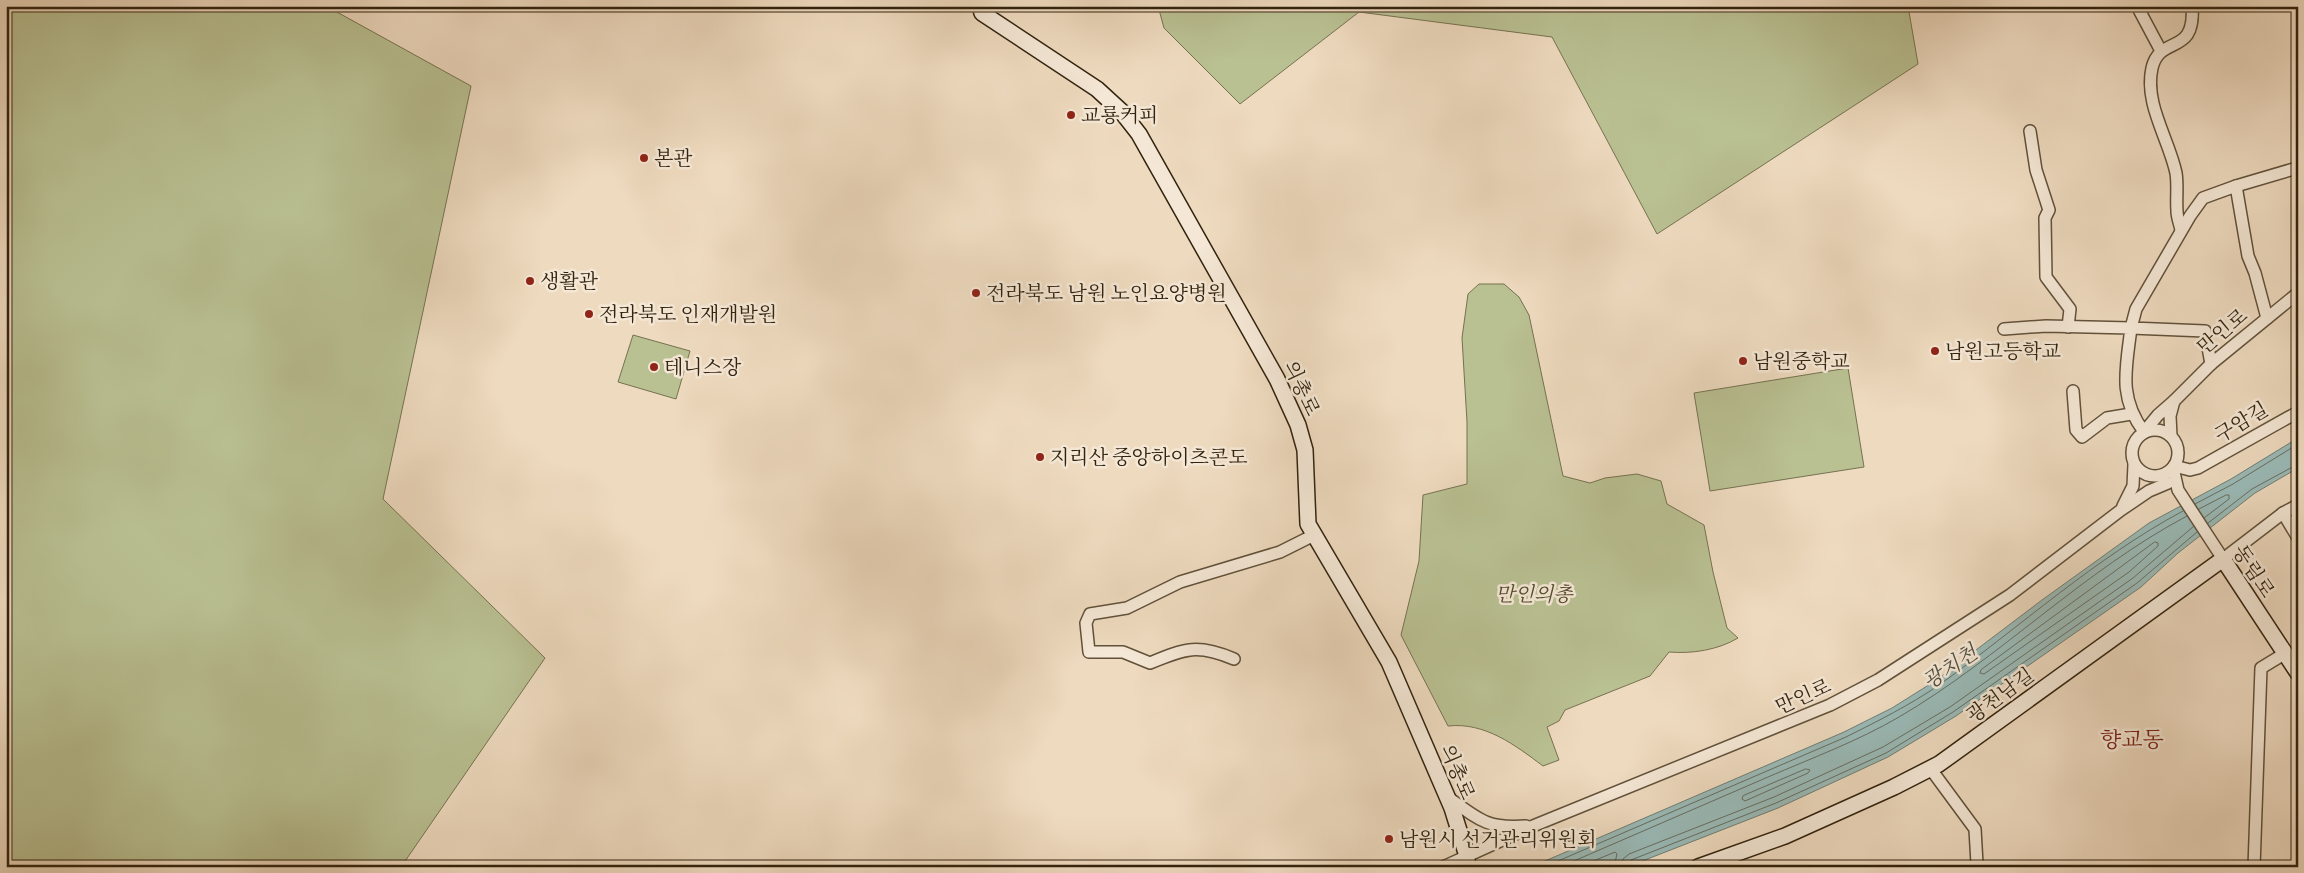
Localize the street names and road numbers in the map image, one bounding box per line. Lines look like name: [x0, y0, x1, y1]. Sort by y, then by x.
street label: 만인로: [2192, 303, 2252, 359]
street label: 의총로: [1279, 357, 1325, 419]
street label: 구암길: [2210, 397, 2272, 447]
street label: 동림로: [2228, 540, 2280, 602]
street label: 광천남길: [1962, 663, 2038, 727]
street label: 만인로: [1772, 673, 1834, 719]
street label: 의총로: [1436, 741, 1480, 803]

